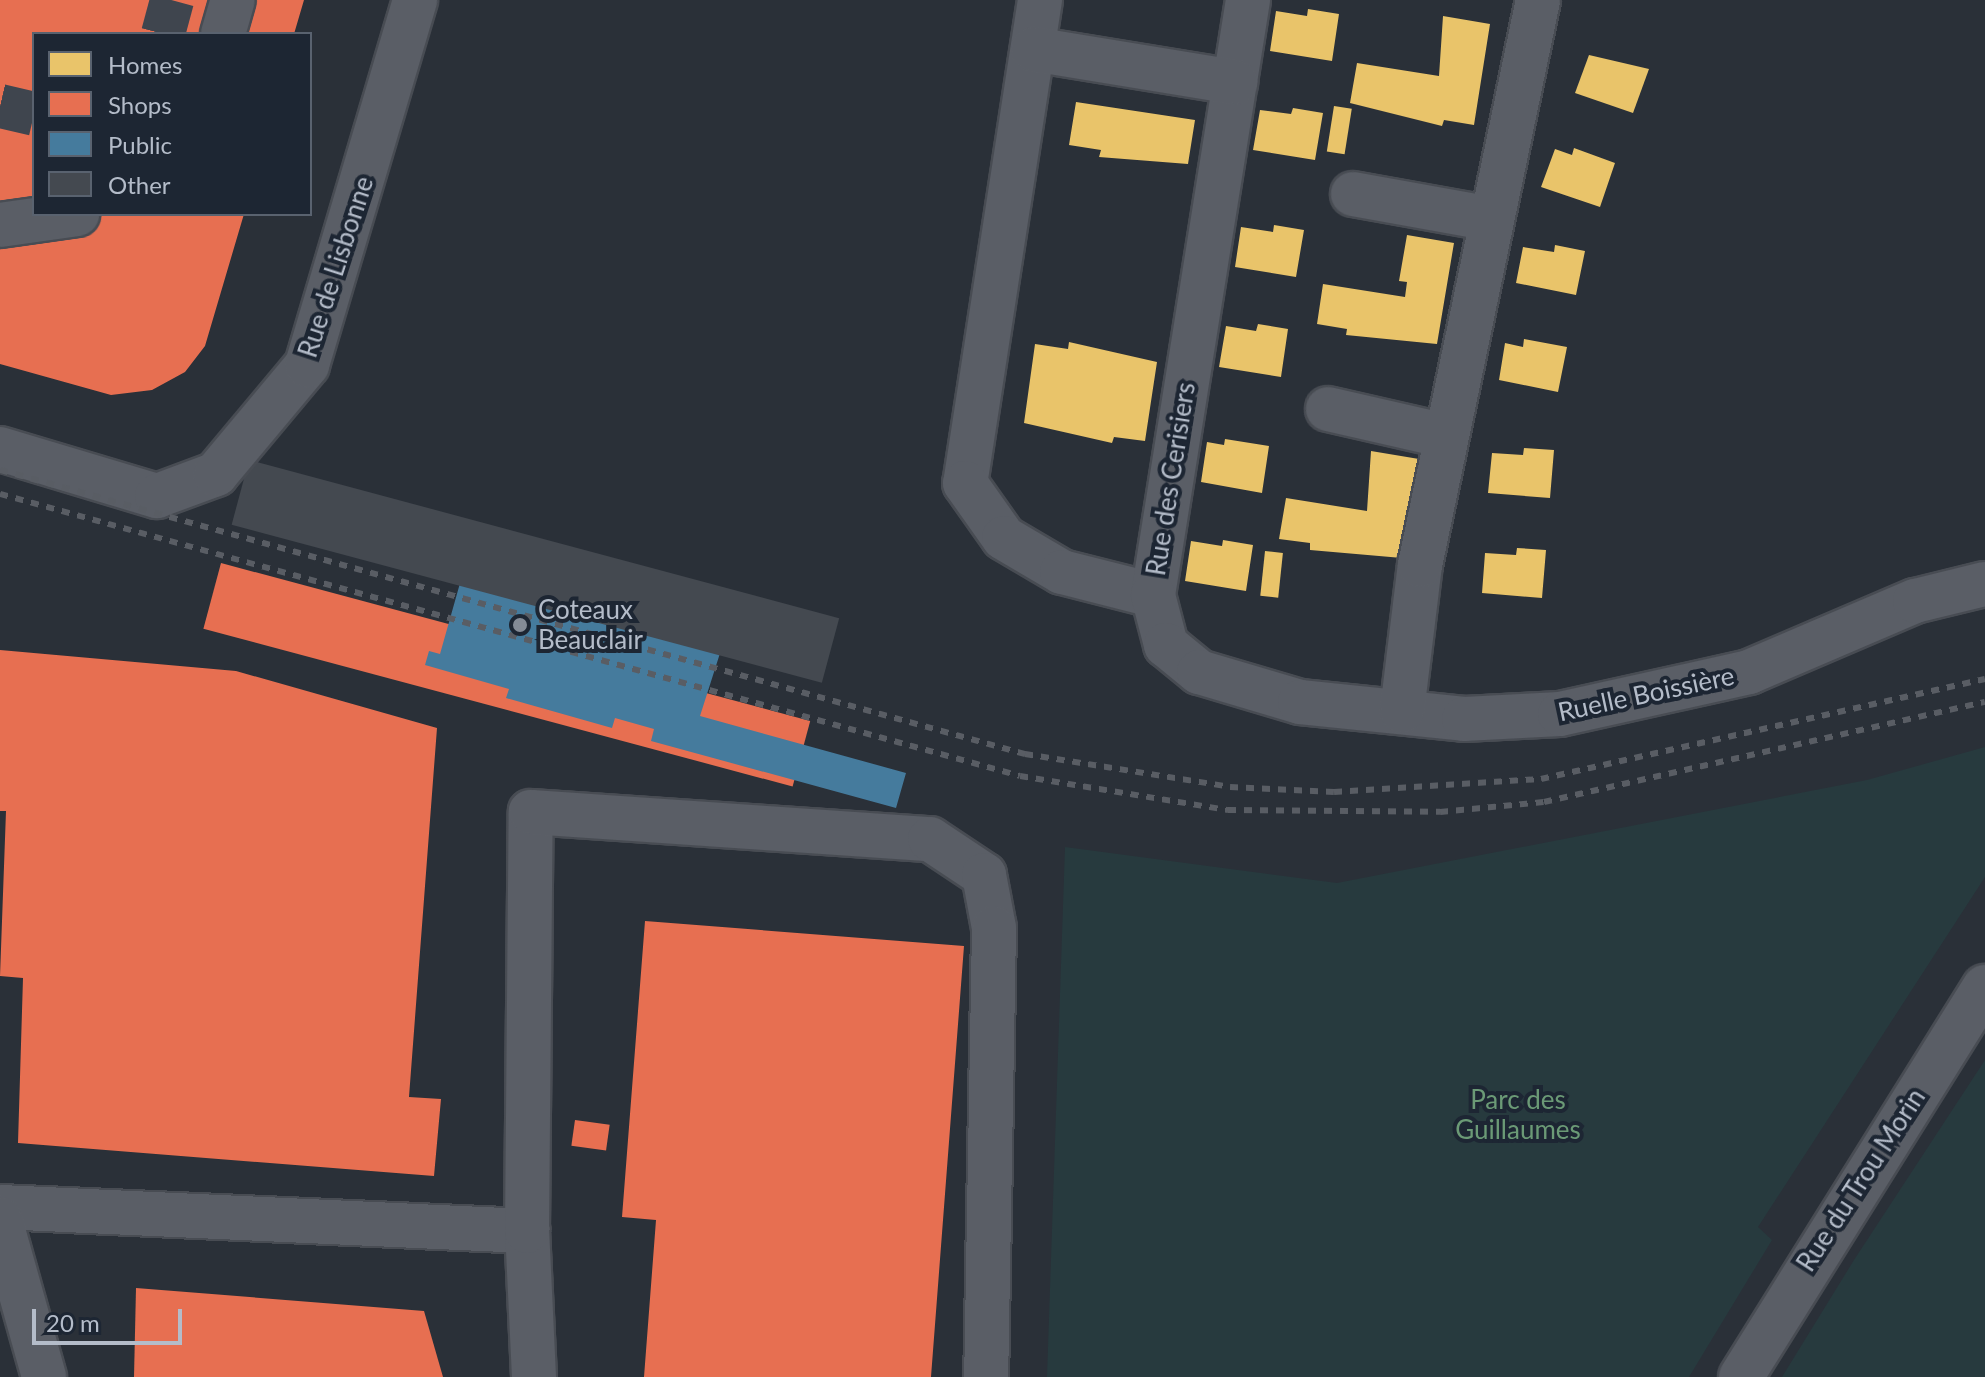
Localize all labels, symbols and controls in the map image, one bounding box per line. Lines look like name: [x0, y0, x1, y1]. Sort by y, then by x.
legend: [32, 32, 312, 216]
text: Homes: [108, 50, 182, 79]
text: Shops: [108, 90, 172, 119]
text: Public: [108, 130, 172, 159]
text: Other: [108, 170, 171, 199]
street label: Rue de Lisbonne: [292, 173, 380, 361]
street label: Rue des Cerisiers: [1140, 380, 1202, 578]
place label: Coteaux Beauclair: [538, 594, 643, 656]
marker: Coteaux Beauclair: [509, 614, 531, 636]
street label: Ruelle Boissière: [1555, 660, 1737, 728]
street label: Rue du Trou Morin: [1790, 1082, 1932, 1278]
park label: Parc des Guillaumes: [1455, 1084, 1581, 1146]
scale bar: [36, 1293, 186, 1343]
text: 20 m: [46, 1308, 100, 1337]

